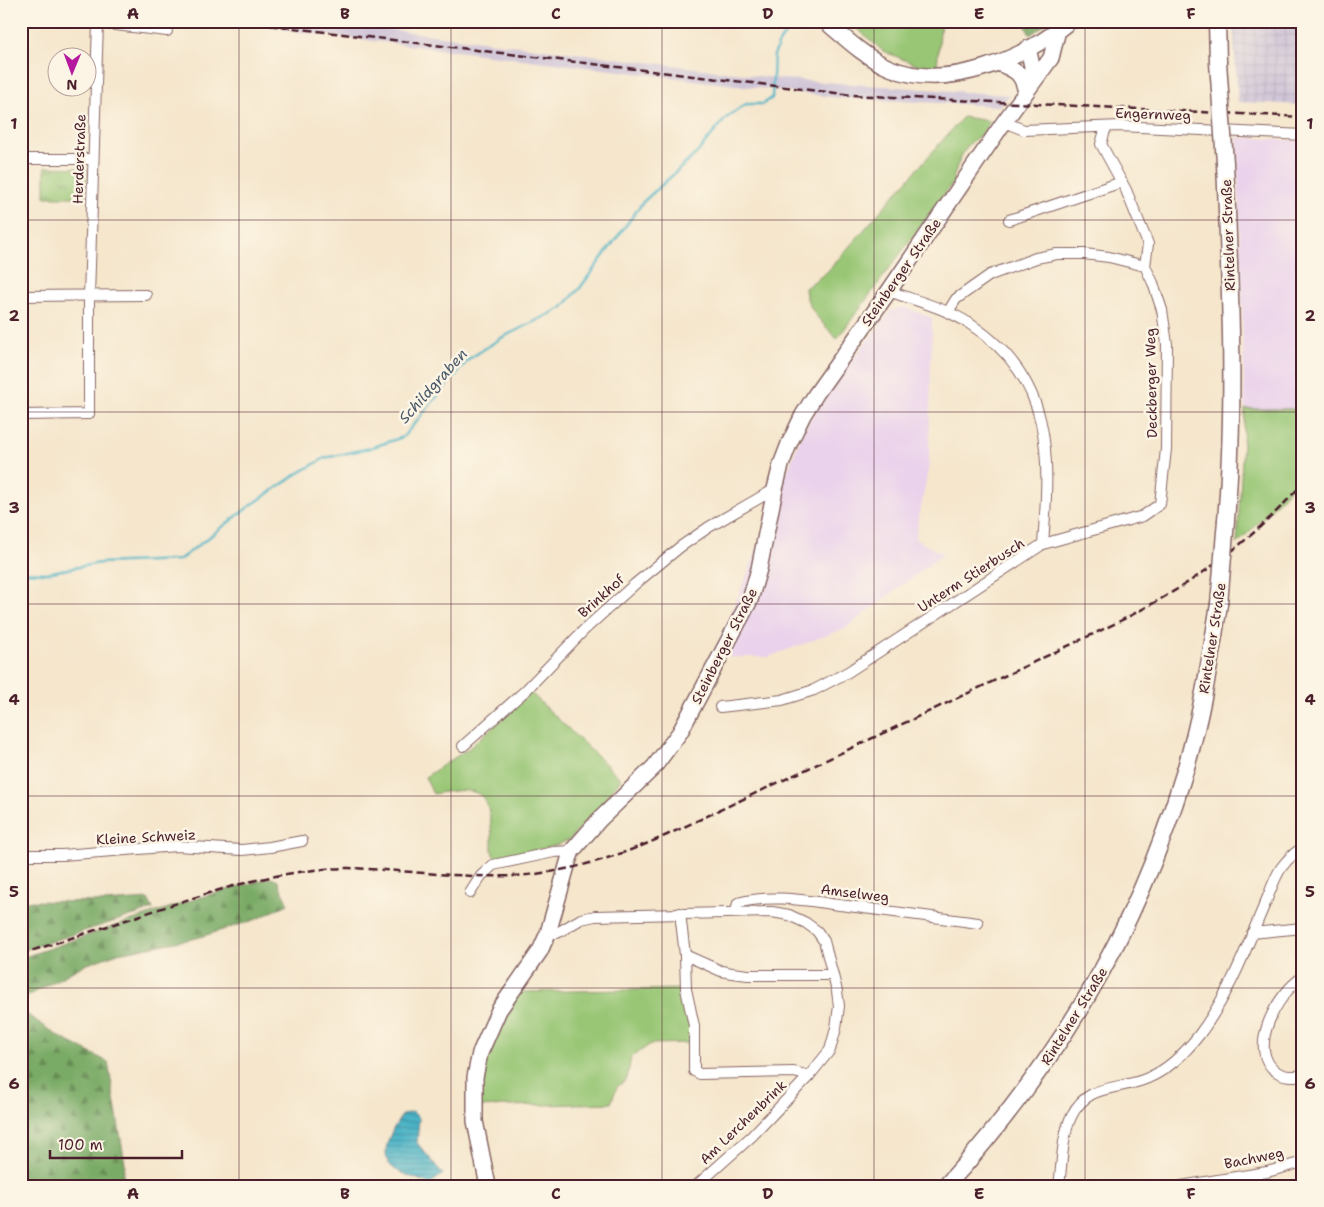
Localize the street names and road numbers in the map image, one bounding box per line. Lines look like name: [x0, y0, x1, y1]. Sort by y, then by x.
street label: Engernweg: [1115, 104, 1191, 124]
street label: Herderstraße: [68, 113, 90, 204]
street label: Rintelner Straße: [1217, 179, 1239, 291]
street label: Steinberger Straße: [857, 214, 945, 330]
street label: Deckberger Weg: [1141, 328, 1161, 438]
street label: Unterm Stierbusch: [914, 534, 1028, 616]
street label: Brinkhof: [574, 570, 629, 622]
street label: Rintelner Straße: [1194, 581, 1230, 695]
street label: Steinberger Straße: [687, 585, 761, 707]
street label: Kleine Schweiz: [96, 825, 196, 849]
street label: Amselweg: [820, 880, 890, 906]
street label: Rintelner Straße: [1037, 964, 1111, 1068]
street label: Am Lerchenbrink: [696, 1076, 790, 1168]
street label: Bachweg: [1223, 1143, 1285, 1173]

